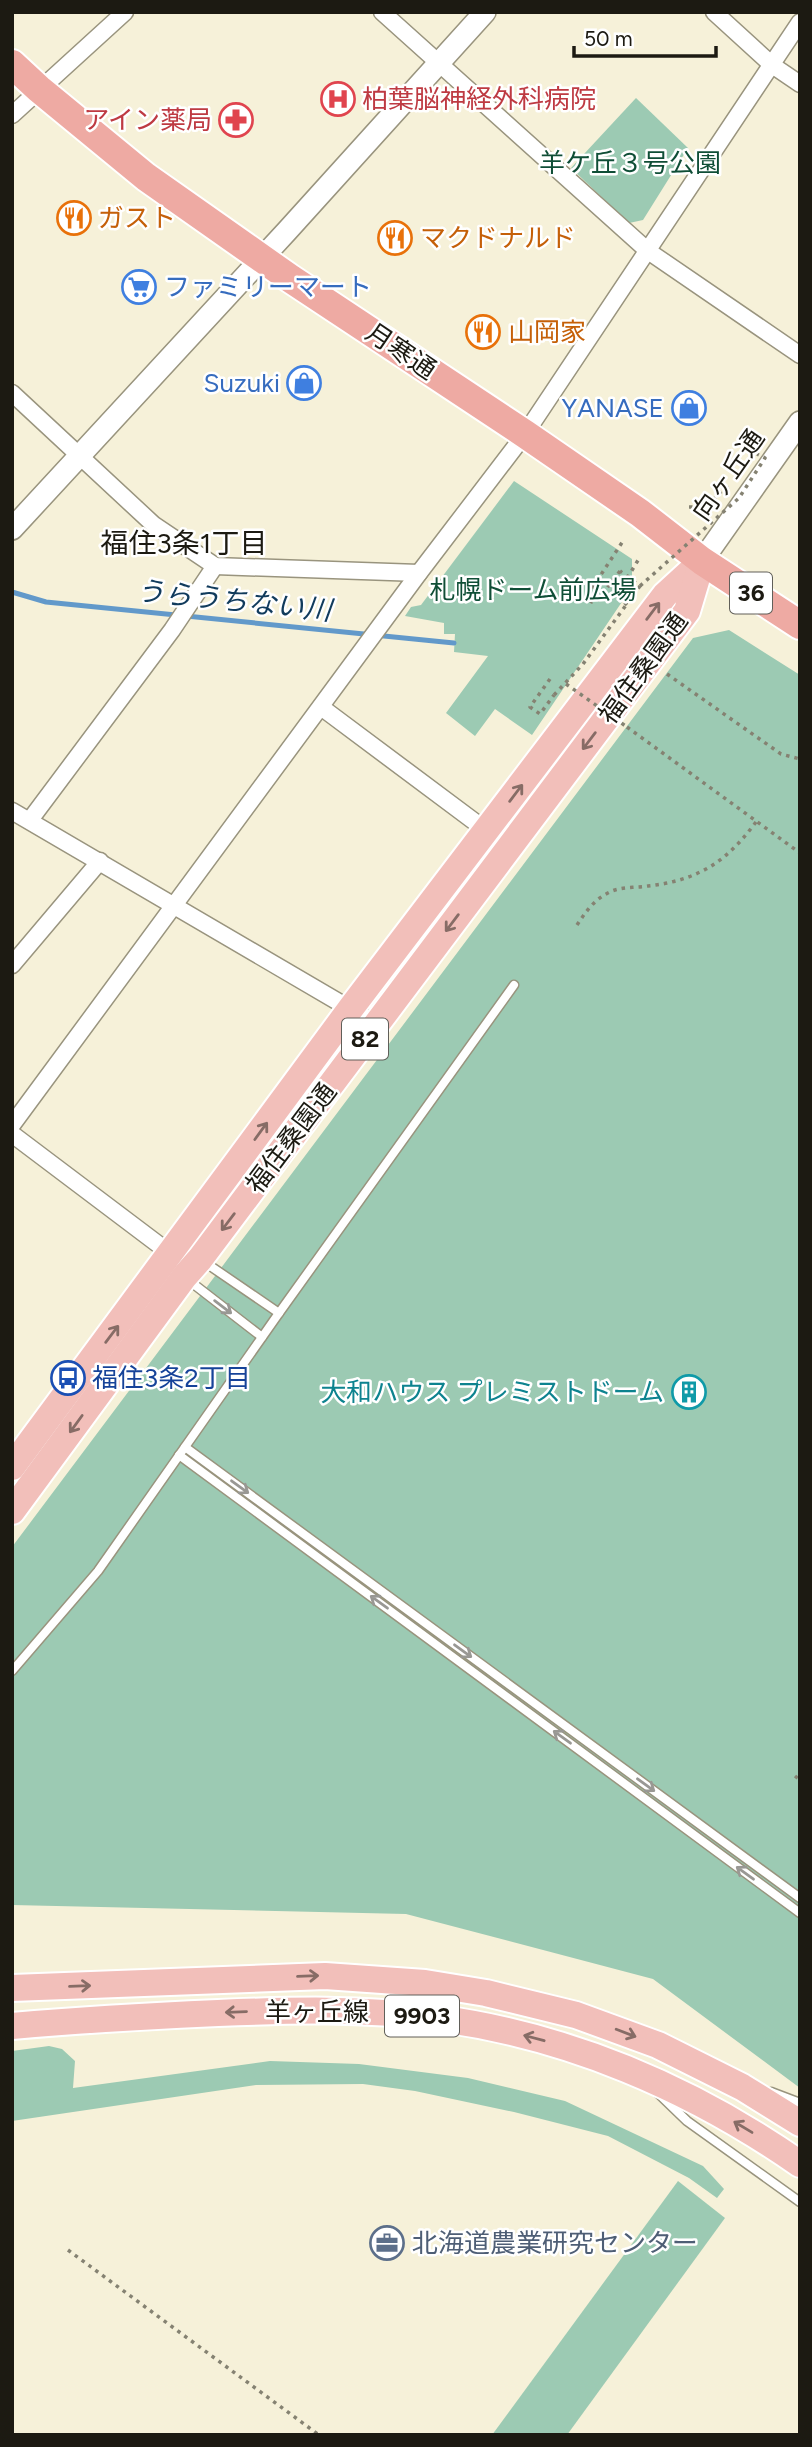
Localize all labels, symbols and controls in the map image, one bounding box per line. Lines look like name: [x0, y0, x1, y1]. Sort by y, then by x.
scale bar: [574, 14, 716, 58]
text: 50 m: [584, 26, 633, 51]
hospital icon: 柏葉脳神経外科病院: [319, 80, 357, 118]
place label: 柏葉脳神経外科病院: [362, 83, 596, 115]
pharmacy icon: アイン薬局: [217, 101, 255, 139]
place label: アイン薬局: [83, 104, 212, 136]
park label: 羊ケ丘３号公園: [539, 147, 721, 179]
restaurant icon: ガスト: [55, 199, 93, 237]
place label: ガスト: [98, 202, 176, 234]
restaurant icon: マクドナルド: [376, 219, 414, 257]
place label: マクドナルド: [420, 222, 576, 254]
supermarket icon: ファミリーマート: [120, 268, 158, 306]
place label: ファミリーマート: [164, 271, 372, 303]
restaurant icon: 山岡家: [464, 313, 502, 351]
street label: 月寒通: [360, 316, 442, 386]
place label: 山岡家: [508, 316, 586, 348]
shop icon: Suzuki: [285, 364, 323, 402]
place label: Suzuki: [204, 367, 280, 399]
shop icon: YANASE: [670, 389, 708, 427]
place label: YANASE: [562, 392, 664, 424]
street label: 向ヶ丘通: [685, 423, 771, 527]
district label: 福住3条1丁目: [101, 526, 267, 560]
road number: 36: [730, 572, 772, 614]
water label: うらうちない川: [135, 573, 336, 627]
park label: 札幌ドーム前広場: [429, 574, 637, 606]
one-way arrow: [646, 602, 661, 621]
street label: 福住桑園通: [592, 606, 694, 730]
one-way arrow: [582, 731, 597, 750]
one-way arrow: [508, 783, 523, 802]
one-way arrow: [445, 913, 460, 931]
road number: 82: [342, 1018, 388, 1059]
street label: 福住桑園通: [239, 1076, 343, 1200]
one-way arrow: [254, 1122, 269, 1141]
one-way arrow: [220, 1213, 235, 1231]
one-way arrow: [214, 1299, 232, 1314]
one-way arrow: [104, 1325, 119, 1344]
bus stop icon: 福住3条2丁目: [49, 1359, 87, 1397]
place label: 福住3条2丁目: [92, 1362, 251, 1394]
building icon: 大和ハウス プレミストドーム: [670, 1373, 708, 1411]
place label: 大和ハウス プレミストドーム: [320, 1376, 664, 1408]
one-way arrow: [69, 1414, 84, 1433]
one-way arrow: [230, 1480, 249, 1494]
one-way arrow: [370, 1595, 389, 1610]
one-way arrow: [453, 1643, 472, 1658]
one-way arrow: [553, 1730, 572, 1745]
one-way arrow: [636, 1778, 655, 1792]
one-way arrow: [736, 1865, 755, 1880]
one-way arrow: [296, 1970, 319, 1983]
one-way arrow: [69, 1979, 92, 1992]
street label: 羊ヶ丘線: [265, 1996, 369, 2028]
road number: 9903: [385, 1996, 459, 2036]
one-way arrow: [225, 2006, 248, 2019]
one-way arrow: [615, 2028, 637, 2041]
one-way arrow: [523, 2031, 546, 2044]
one-way arrow: [734, 2119, 753, 2134]
office icon: 北海道農業研究センター: [368, 2224, 406, 2262]
place label: 北海道農業研究センター: [412, 2227, 698, 2259]

